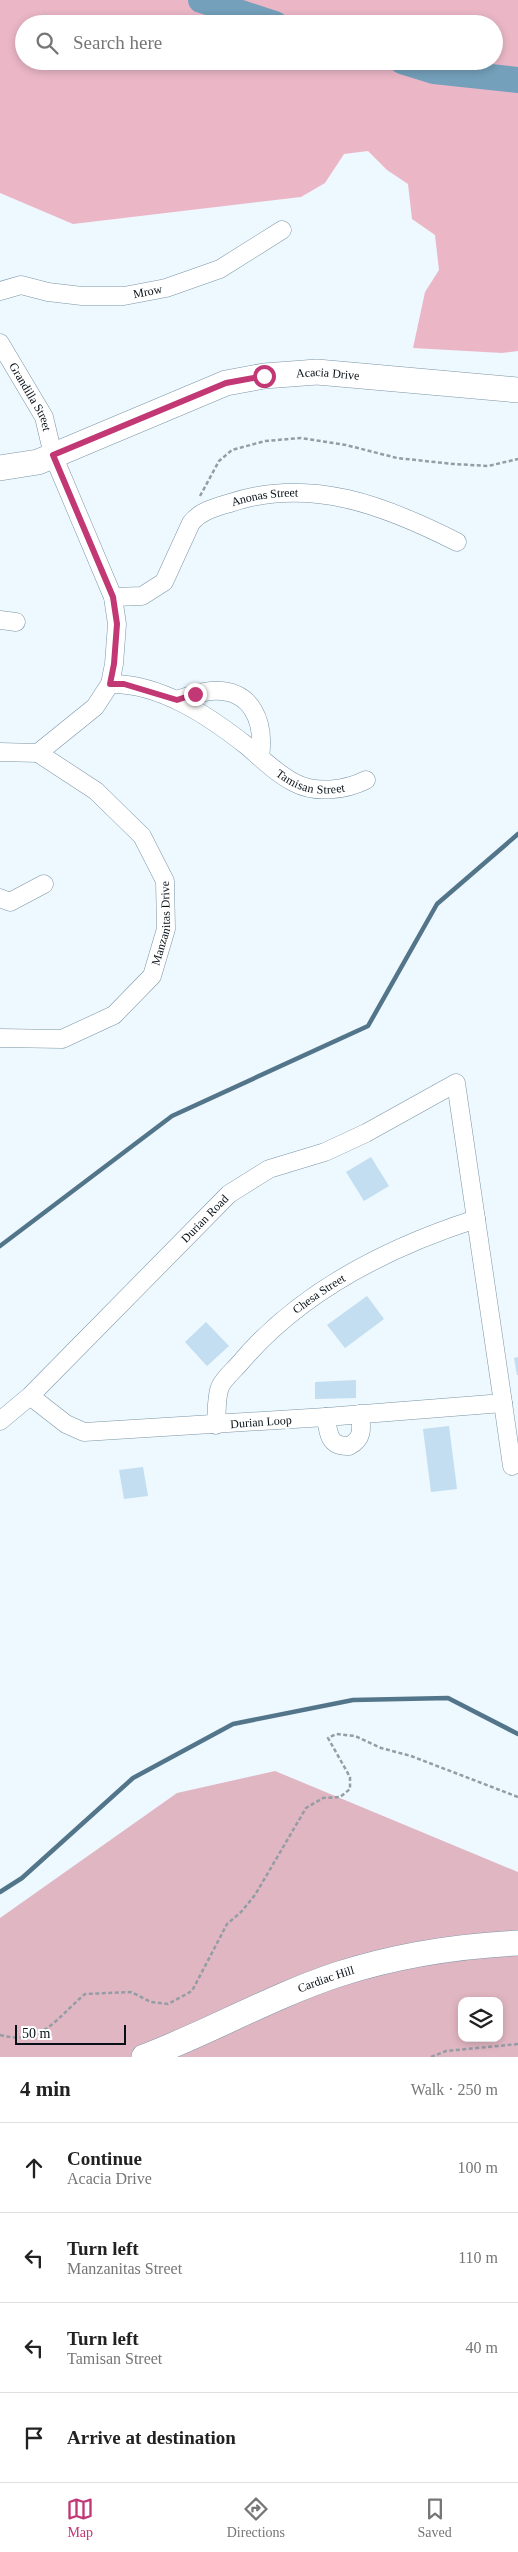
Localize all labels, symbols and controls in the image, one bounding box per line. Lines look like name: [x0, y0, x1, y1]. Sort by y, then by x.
search box: [15, 15, 503, 70]
icon: search: [33, 29, 61, 57]
text: Search here: [73, 32, 162, 53]
street label: Mrow: [132, 282, 164, 301]
street label: Grandilla Street: [6, 360, 54, 433]
route start: [253, 365, 276, 388]
street label: Acacia Drive: [296, 365, 360, 383]
street label: Anonas Street: [229, 486, 299, 509]
route end: [184, 683, 207, 706]
street label: Tamisan Street: [273, 766, 347, 797]
street label: Manzanitas Drive: [149, 881, 173, 967]
street label: Durian Road: [178, 1192, 231, 1246]
street label: Chesa Street: [290, 1271, 348, 1317]
street label: Durian Loop: [230, 1413, 292, 1431]
street label: Cardiac Hill: [296, 1963, 356, 1996]
map controls: [458, 1997, 503, 2042]
button: layers: [458, 1997, 503, 2042]
scale bar: [15, 2022, 126, 2045]
text: 50 m: [22, 2026, 50, 2041]
text: 4 min: [20, 2077, 71, 2101]
text: Walk · 250 m: [411, 2081, 498, 2098]
text: Continue: [67, 2148, 142, 2169]
icon: ahead: [20, 2154, 48, 2182]
text: 100 m: [458, 2159, 498, 2176]
text: Acacia Drive: [67, 2170, 152, 2187]
text: Turn left: [67, 2238, 139, 2259]
icon: left: [20, 2244, 48, 2272]
text: 110 m: [458, 2249, 498, 2266]
text: Manzanitas Street: [67, 2260, 182, 2277]
text: Turn left: [67, 2328, 139, 2349]
icon: left: [20, 2334, 48, 2362]
text: 40 m: [466, 2339, 498, 2356]
text: Tamisan Street: [67, 2350, 162, 2367]
icon: arrive: [20, 2424, 48, 2452]
text: Arrive at destination: [67, 2427, 236, 2448]
tab: Map: [66, 2495, 94, 2541]
tab: Directions: [227, 2495, 285, 2541]
tab: Saved: [418, 2495, 452, 2541]

